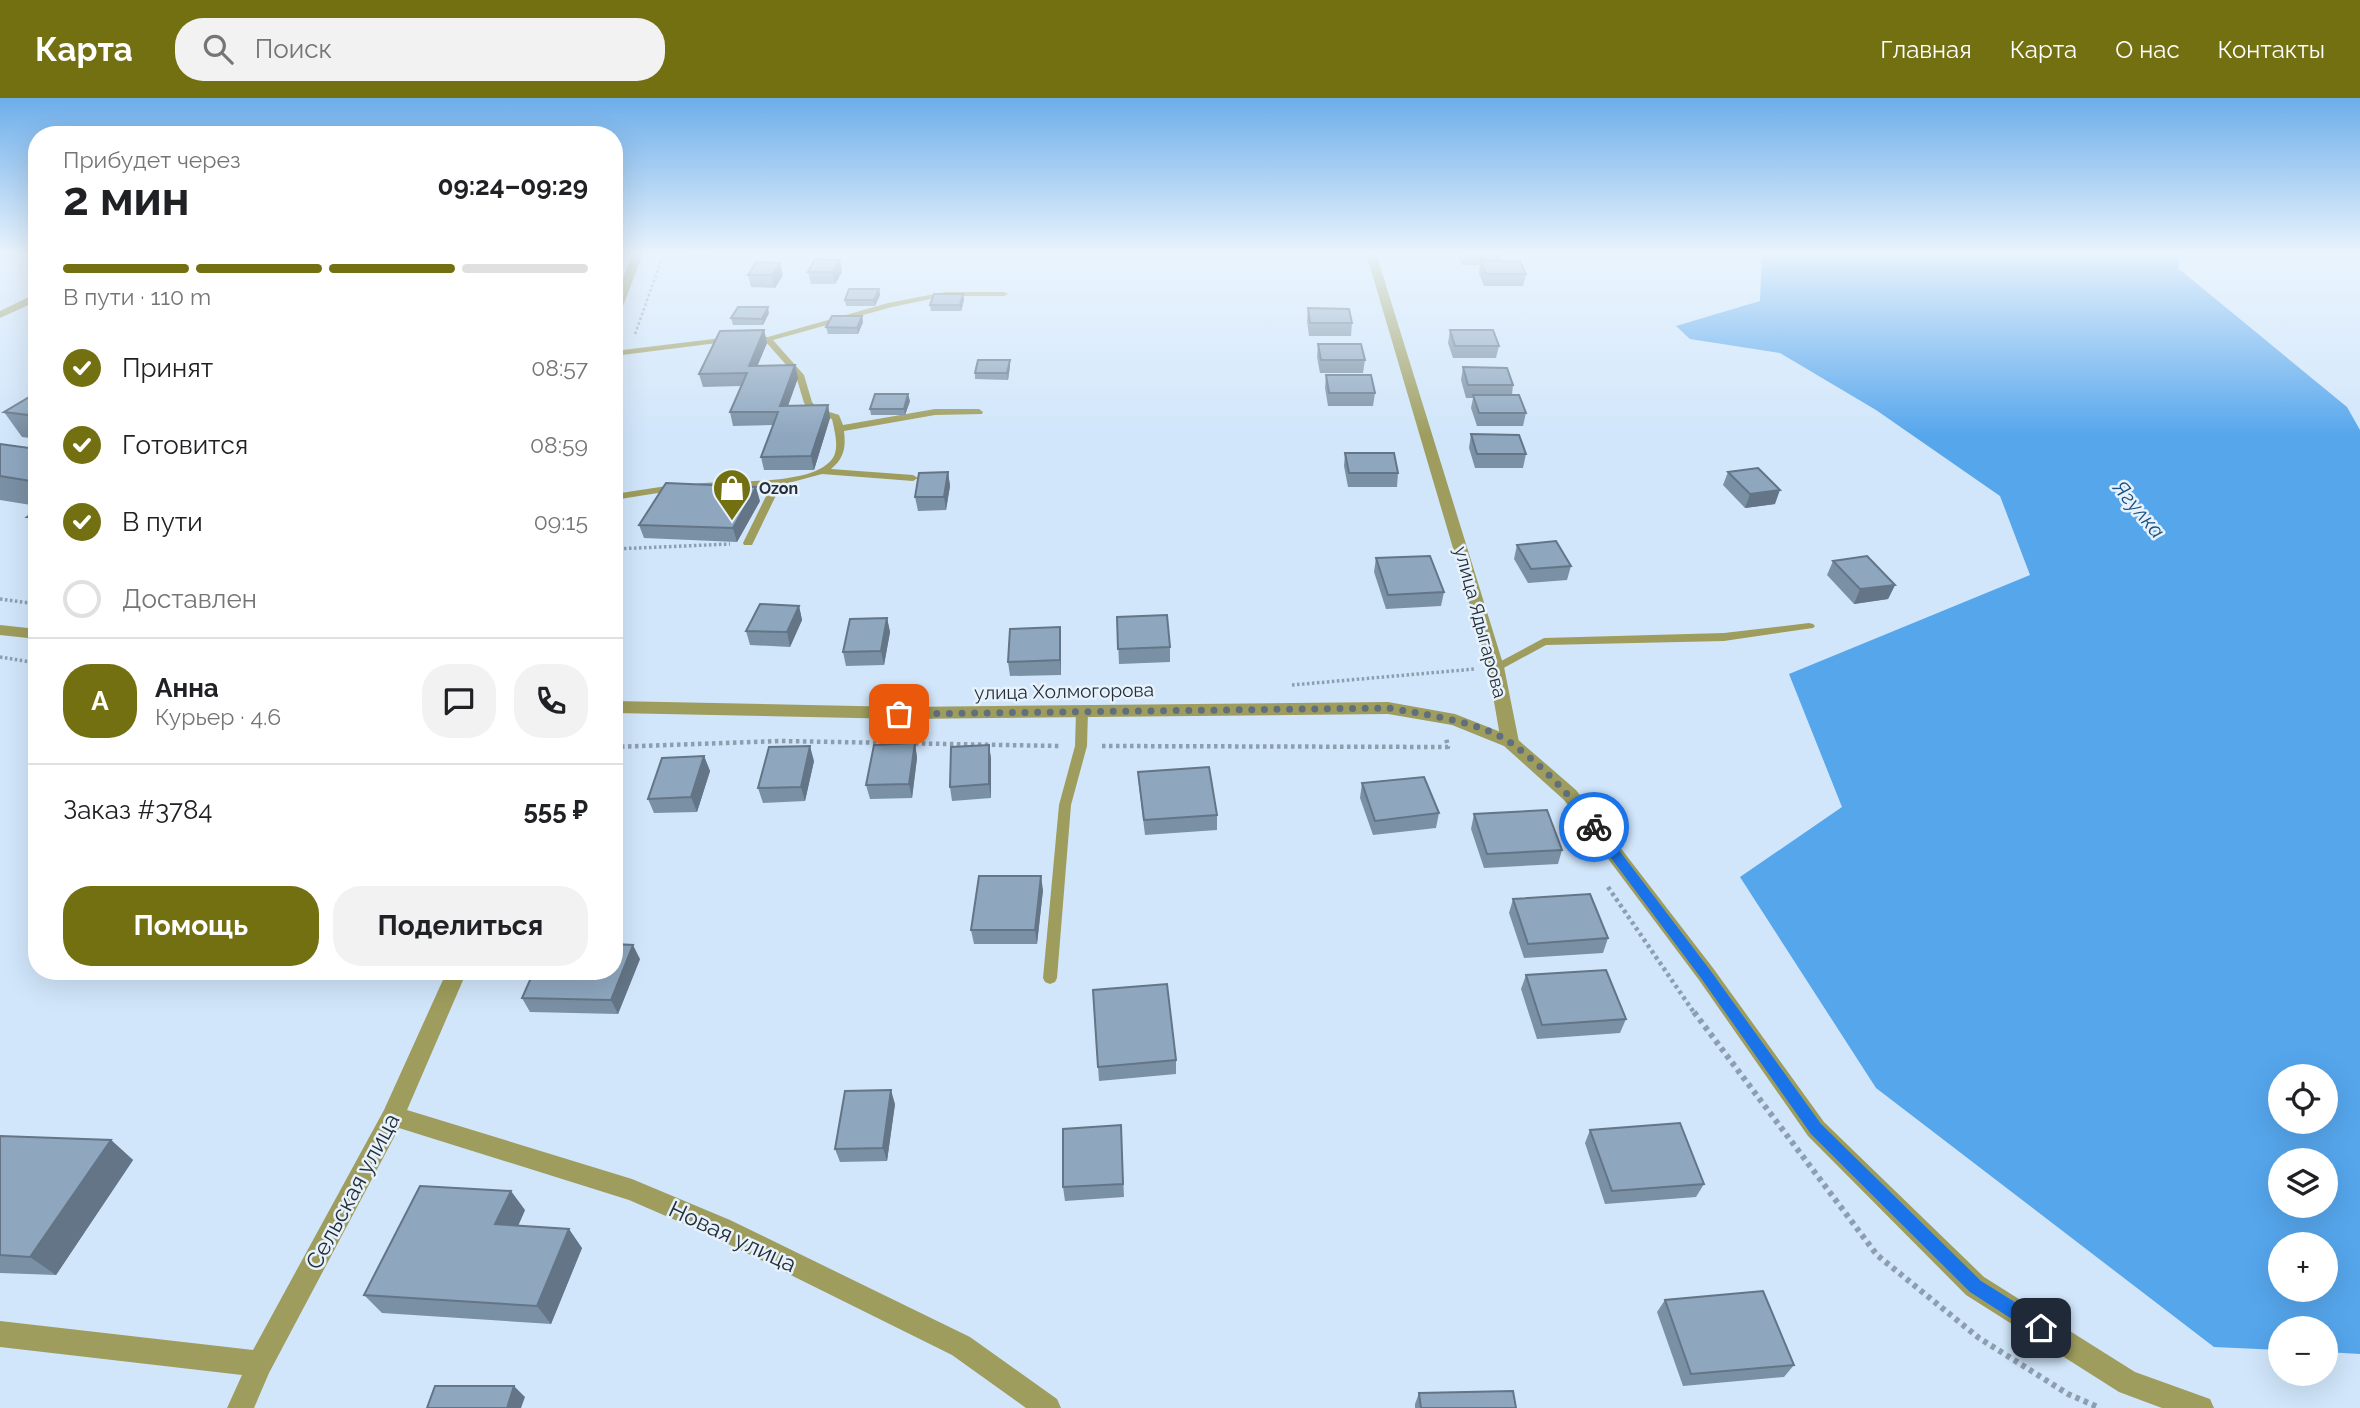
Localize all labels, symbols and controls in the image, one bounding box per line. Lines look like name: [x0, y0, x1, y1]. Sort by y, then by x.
search box: [175, 18, 665, 81]
text: Карта: [35, 30, 133, 69]
icon: search: [199, 30, 237, 68]
text: Поиск: [255, 34, 332, 64]
text: Главная: [1880, 35, 1972, 64]
text: Карта: [2010, 35, 2077, 64]
text: О нас: [2115, 35, 2180, 64]
text: Контакты: [2218, 35, 2325, 64]
text: Прибудет через: [63, 146, 241, 173]
text: 09:24–09:29: [437, 171, 588, 201]
text: 2 мин: [63, 172, 190, 226]
text: В пути · 110 m: [63, 283, 211, 310]
icon: check: [63, 349, 101, 387]
text: Принят: [122, 353, 213, 383]
text: 08:57: [531, 354, 588, 381]
icon: check: [63, 426, 101, 464]
text: Готовится: [122, 430, 248, 460]
text: 08:59: [530, 431, 588, 458]
shop icon: Ozon: [711, 467, 753, 522]
water label: Ягулка: [2108, 475, 2170, 543]
place label: Ozon: [759, 479, 798, 498]
icon: check: [63, 503, 101, 541]
text: В пути: [122, 507, 203, 537]
text: 09:15: [534, 508, 588, 535]
street label: улица Ядыгарова: [1450, 544, 1512, 700]
text: Доставлен: [122, 584, 257, 614]
button: chat: [422, 664, 496, 738]
button: phone: [514, 664, 588, 738]
text: Анна: [155, 673, 219, 703]
street label: улица Холмогорова: [974, 678, 1154, 704]
pin: [869, 684, 929, 744]
text: А: [91, 686, 109, 716]
icon: bag: [880, 695, 918, 733]
text: Курьер · 4.6: [155, 703, 281, 730]
courier: [1559, 792, 1629, 862]
text: Заказ #3784: [63, 795, 213, 825]
text: 555 ₽: [523, 795, 588, 825]
icon: bike: [1575, 808, 1613, 846]
button: Помощь: [63, 886, 319, 966]
button: Поделиться: [333, 886, 588, 966]
map controls: [2268, 1064, 2338, 1386]
button: locate: [2268, 1064, 2338, 1134]
street label: Сельская улица: [299, 1108, 405, 1274]
button: layers: [2268, 1148, 2338, 1218]
street label: Новая улица: [665, 1195, 801, 1277]
button: +: [2268, 1232, 2338, 1302]
pin: [2011, 1298, 2071, 1358]
icon: home: [2022, 1309, 2060, 1347]
button: −: [2268, 1316, 2338, 1386]

